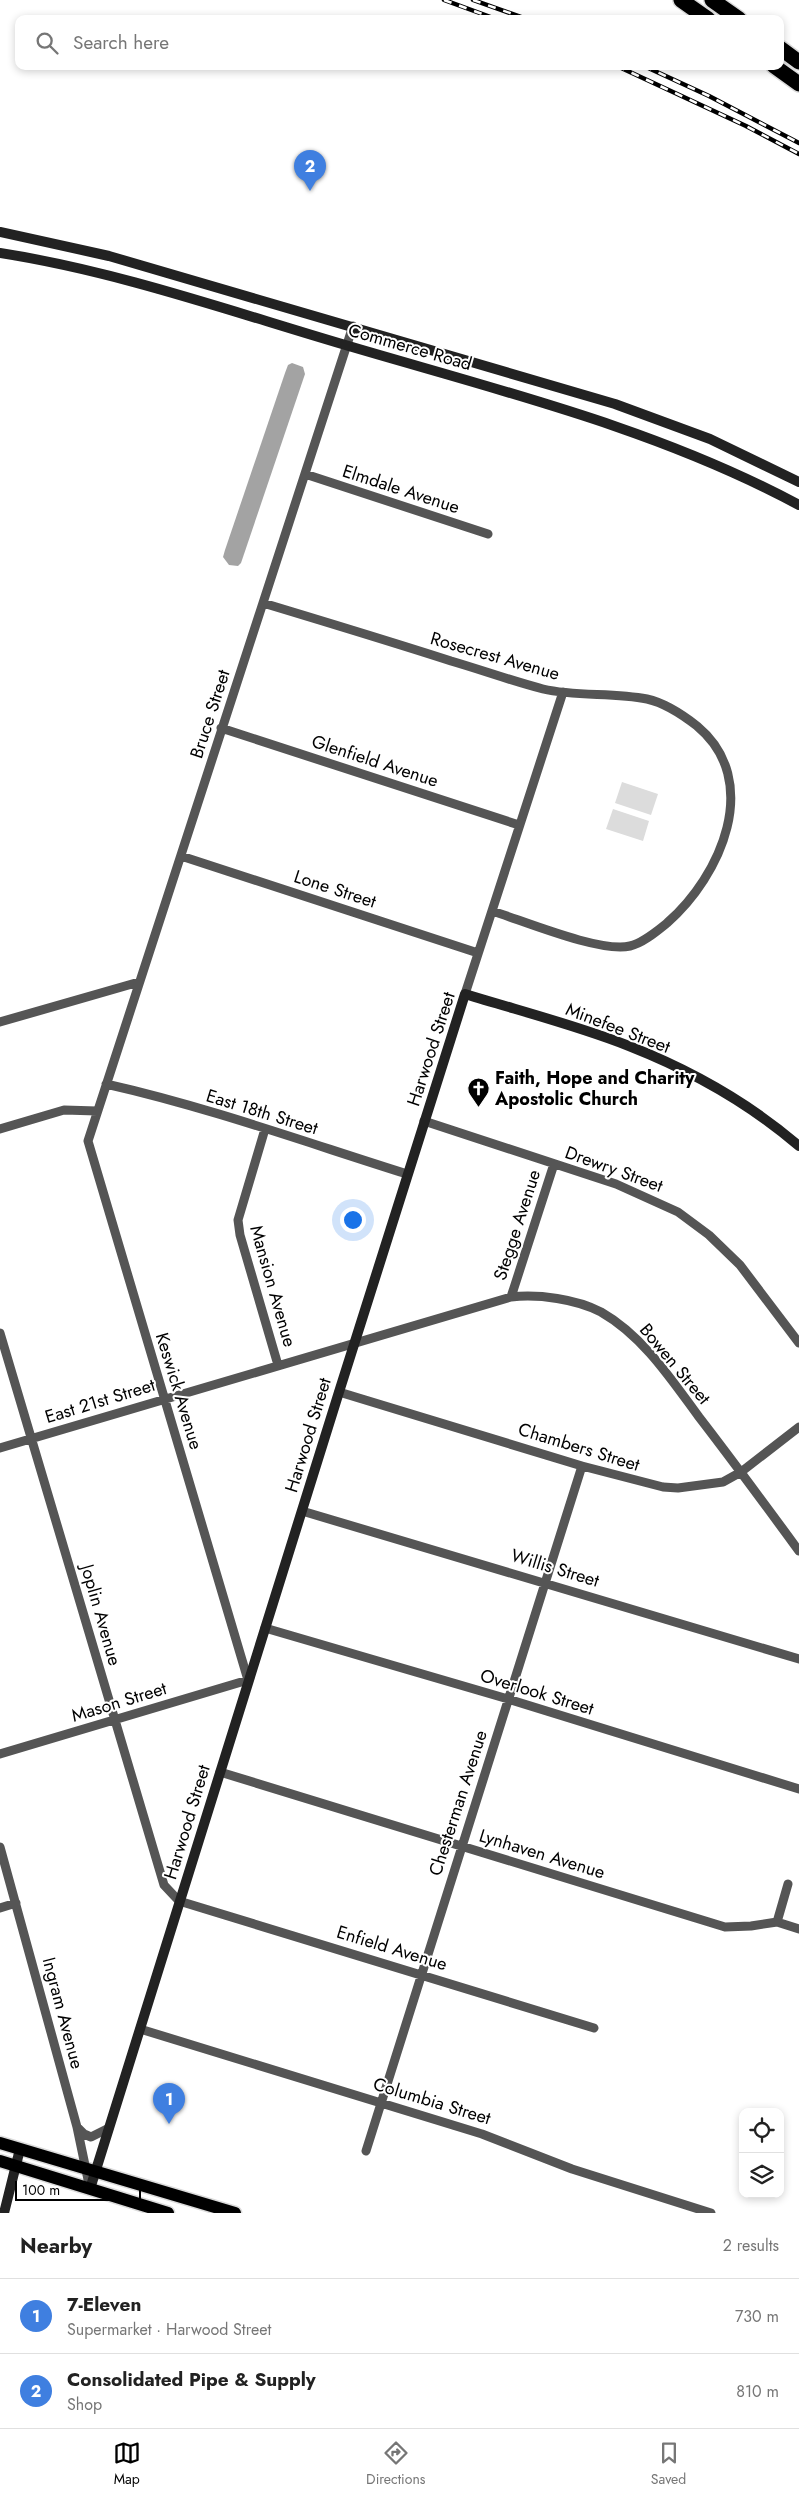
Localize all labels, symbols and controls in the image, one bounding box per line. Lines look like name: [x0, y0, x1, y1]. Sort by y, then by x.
search box: [15, 15, 784, 70]
icon: search: [33, 29, 61, 57]
text: Search here: [73, 29, 169, 56]
pin: 2: [294, 150, 326, 191]
street label: Commerce Road: [345, 317, 475, 377]
street label: Elmdale Avenue: [339, 458, 463, 520]
street label: Rosecrest Avenue: [427, 625, 563, 687]
street label: Bruce Street: [183, 666, 237, 762]
street label: Glenfield Avenue: [308, 728, 442, 794]
street label: Lone Street: [291, 864, 380, 915]
street label: Harwood Street: [400, 988, 462, 1109]
street label: Minefee Street: [562, 996, 675, 1060]
place label: Faith, Hope and Charity Apostolic Church: [494, 1065, 695, 1112]
church icon: Faith, Hope and Charity Apostolic Church: [467, 1076, 491, 1107]
street label: East 18th Street: [203, 1083, 322, 1142]
street label: Drewry Street: [561, 1139, 667, 1199]
street label: Stegge Avenue: [487, 1166, 547, 1284]
your location: [340, 1207, 366, 1233]
street label: Mansion Avenue: [243, 1222, 303, 1350]
street label: Bowen Street: [633, 1318, 717, 1411]
street label: Keswick Avenue: [149, 1329, 209, 1453]
street label: East 21st Street: [42, 1372, 159, 1430]
street label: Harwood Street: [278, 1374, 338, 1495]
street label: Chambers Street: [515, 1416, 644, 1478]
street label: Willis Street: [508, 1542, 603, 1594]
street label: Joplin Avenue: [74, 1559, 128, 1669]
street label: Overlook Street: [477, 1662, 598, 1722]
street label: Mason Street: [68, 1675, 170, 1729]
street label: Chesterman Avenue: [422, 1727, 494, 1879]
street label: Harwood Street: [157, 1761, 217, 1882]
street label: Lynhaven Avenue: [476, 1822, 608, 1886]
street label: Enfield Avenue: [334, 1919, 450, 1977]
street label: Ingram Avenue: [36, 1954, 90, 2072]
street label: Columbia Street: [370, 2071, 495, 2131]
pin: 1: [153, 2083, 185, 2124]
map controls: [739, 2108, 784, 2198]
button: locate: [739, 2108, 784, 2153]
button: layers: [739, 2153, 784, 2198]
scale bar: [15, 2178, 141, 2201]
text: 100 m: [22, 2180, 60, 2200]
text: Nearby: [20, 2231, 92, 2261]
text: 2 results: [723, 2234, 779, 2257]
text: 7-Eleven: [67, 2291, 141, 2318]
text: 1: [32, 2305, 40, 2328]
text: 730 m: [735, 2305, 779, 2328]
text: Supermarket · Harwood Street: [67, 2318, 271, 2341]
text: Consolidated Pipe & Supply: [67, 2366, 316, 2393]
text: 2: [31, 2380, 41, 2403]
text: 810 m: [736, 2380, 779, 2403]
text: Shop: [67, 2393, 102, 2416]
tab: Map: [113, 2439, 141, 2489]
tab: Directions: [366, 2439, 425, 2489]
tab: Saved: [651, 2439, 686, 2489]

